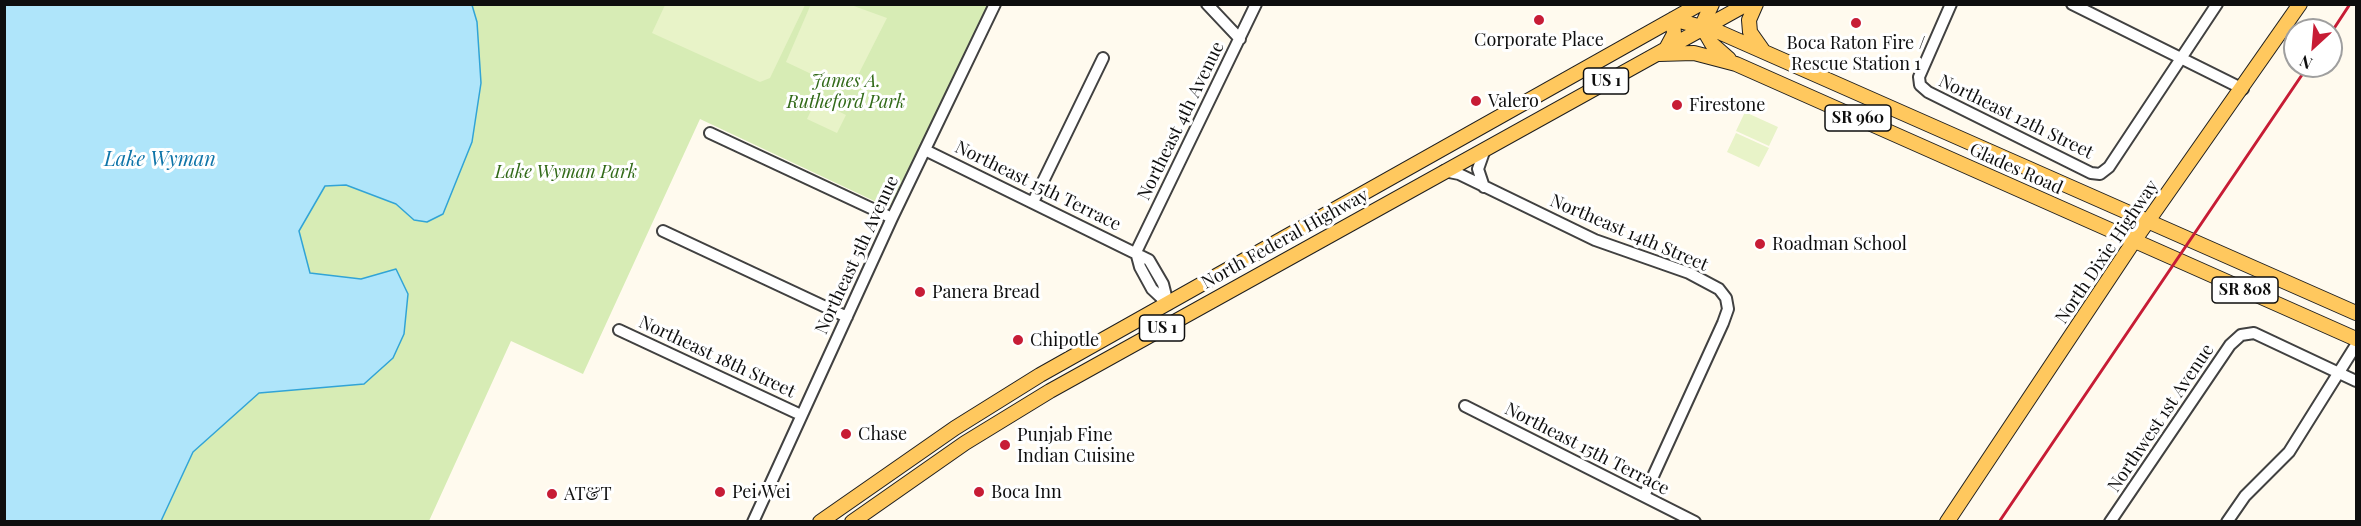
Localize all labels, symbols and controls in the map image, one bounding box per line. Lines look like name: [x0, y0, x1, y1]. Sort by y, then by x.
marker: Corporate Place: [1532, 13, 1546, 27]
marker: Boca Raton Fire / Rescue Station 1: [1849, 16, 1863, 30]
north arrow: [2283, 18, 2343, 78]
place label: Corporate Place: [1474, 29, 1604, 51]
place label: Boca Raton Fire / Rescue Station 1: [1787, 32, 1925, 74]
street label: Northeast 4th Avenue: [1133, 38, 1229, 204]
text: N: [2296, 51, 2316, 75]
road number: US 1: [1584, 68, 1628, 94]
park label: James A. Rutheford Park: [787, 70, 905, 112]
street label: Northeast 12th Street: [1935, 70, 2097, 164]
place label: Valero: [1488, 90, 1539, 112]
marker: Valero: [1469, 94, 1483, 108]
place label: Firestone: [1689, 94, 1765, 116]
marker: Firestone: [1670, 98, 1684, 112]
road number: SR 960: [1825, 105, 1891, 131]
street label: Northeast 15th Terrace: [952, 136, 1124, 236]
street label: Glades Road: [1966, 139, 2066, 199]
water label: Lake Wyman: [104, 148, 216, 172]
park label: Lake Wyman Park: [495, 161, 637, 183]
street label: Northeast 5th Avenue: [811, 172, 903, 338]
street label: North Dixie Highway: [2051, 176, 2163, 328]
street label: North Federal Highway: [1198, 184, 1372, 294]
street label: Northeast 14th Street: [1547, 190, 1711, 276]
place label: Roadman School: [1772, 233, 1907, 255]
marker: Roadman School: [1753, 237, 1767, 251]
road number: SR 808: [2212, 277, 2278, 303]
place label: Panera Bread: [932, 281, 1040, 303]
marker: Panera Bread: [913, 285, 927, 299]
street label: Northeast 18th Street: [635, 311, 799, 403]
road number: US 1: [1140, 315, 1184, 341]
place label: Chipotle: [1030, 329, 1099, 351]
marker: Chipotle: [1011, 333, 1025, 347]
street label: Northwest 1st Avenue: [2103, 340, 2219, 496]
street label: Northeast 15th Terrace: [1501, 398, 1673, 500]
place label: Chase: [858, 423, 907, 445]
place label: Punjab Fine Indian Cuisine: [1017, 424, 1135, 466]
marker: Chase: [839, 427, 853, 441]
marker: Punjab Fine Indian Cuisine: [998, 438, 1012, 452]
place label: Pei Wei: [732, 481, 791, 503]
place label: Boca Inn: [991, 481, 1062, 503]
place label: AT&T: [564, 483, 612, 505]
marker: Pei Wei: [713, 485, 727, 499]
marker: Boca Inn: [972, 485, 986, 499]
marker: AT&T: [545, 487, 559, 501]

